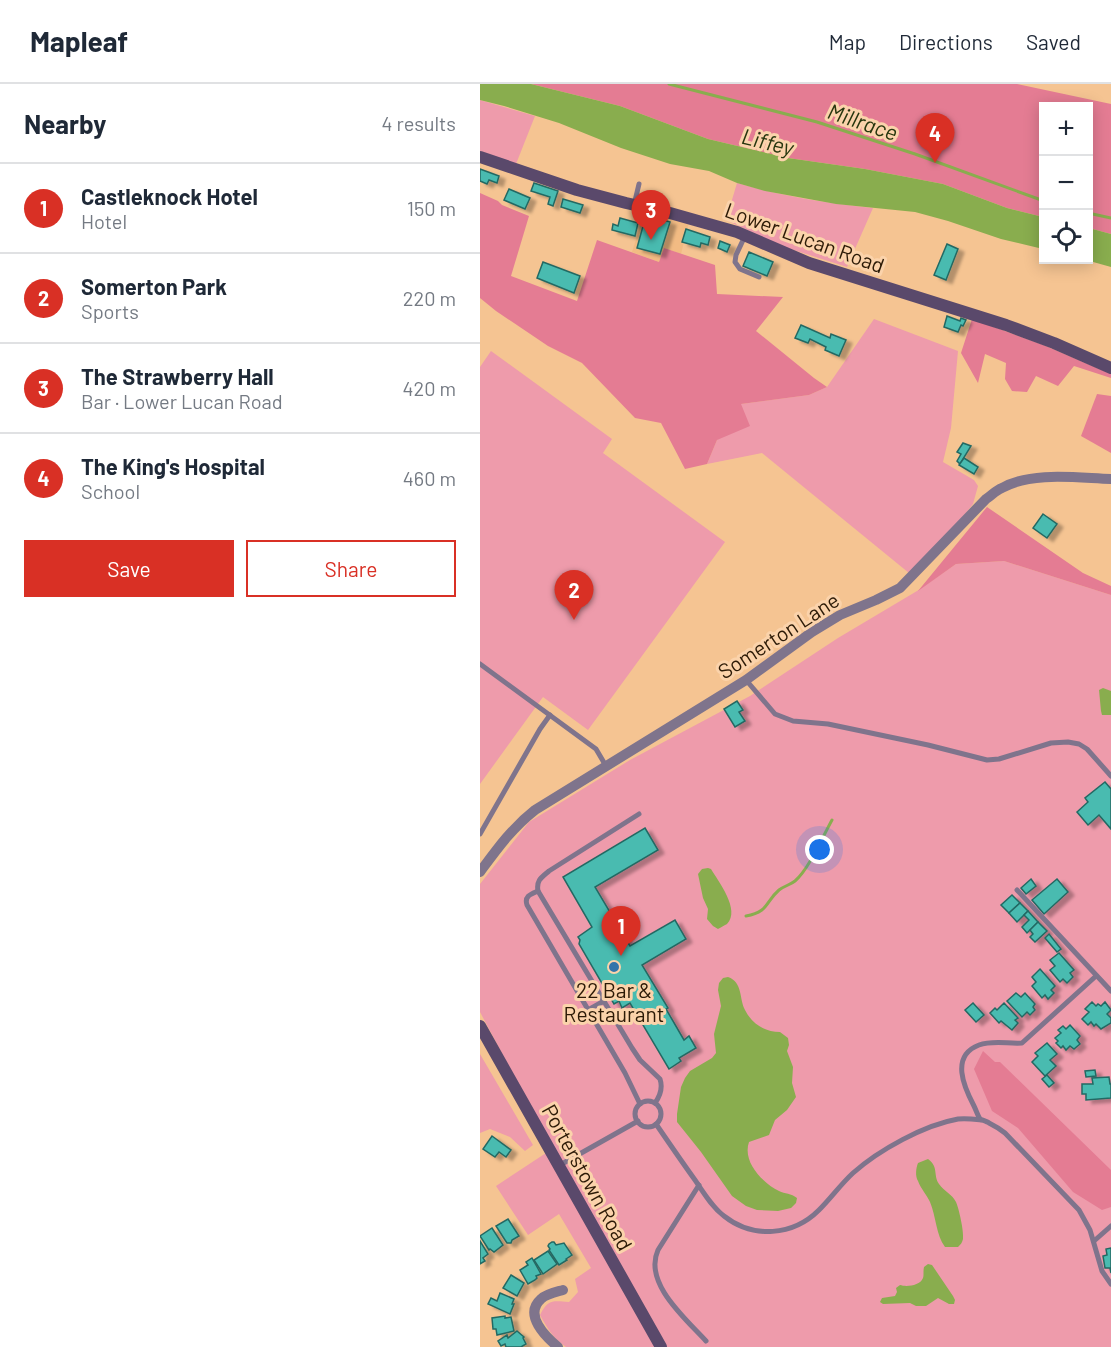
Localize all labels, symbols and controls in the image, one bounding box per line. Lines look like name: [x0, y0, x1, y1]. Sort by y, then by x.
text: Mapleaf: [30, 24, 128, 58]
text: Map: [829, 29, 866, 54]
text: Directions: [899, 29, 993, 54]
text: Saved: [1026, 29, 1081, 54]
water label: Millrace: [825, 97, 901, 145]
map controls: [1039, 102, 1093, 264]
button: +: [1039, 102, 1093, 156]
text: Nearby: [24, 108, 106, 139]
text: 4 results: [381, 111, 456, 135]
pin: 4: [916, 113, 954, 163]
water label: Liffey: [739, 122, 798, 160]
button: −: [1039, 156, 1093, 210]
text: Castleknock Hotel: [81, 183, 258, 209]
pin: 3: [632, 190, 670, 240]
text: 1: [40, 196, 47, 220]
text: 150 m: [407, 196, 456, 220]
street label: Lower Lucan Road: [722, 197, 888, 277]
text: Hotel: [81, 209, 127, 233]
button: locate: [1039, 210, 1093, 264]
text: Somerton Park: [81, 273, 227, 299]
text: 2: [38, 286, 49, 310]
text: 220 m: [403, 286, 456, 310]
text: Sports: [81, 299, 139, 323]
text: The Strawberry Hall: [81, 363, 274, 389]
text: 3: [38, 376, 49, 400]
text: 420 m: [402, 376, 456, 400]
text: Bar · Lower Lucan Road: [81, 389, 283, 413]
text: The King's Hospital: [81, 453, 265, 479]
text: 4: [37, 466, 50, 490]
text: 460 m: [403, 466, 456, 490]
text: School: [81, 479, 140, 503]
button: Save: [24, 540, 234, 597]
button: Share: [246, 540, 456, 597]
pin: 2: [554, 570, 593, 620]
street label: Somerton Lane: [713, 587, 843, 683]
your location: [805, 835, 834, 864]
pin: 1: [602, 906, 640, 956]
marker: 22 Bar & Restaurant: [607, 960, 621, 974]
place label: 22 Bar & Restaurant: [564, 977, 664, 1026]
street label: Porterstown Road: [538, 1100, 638, 1254]

